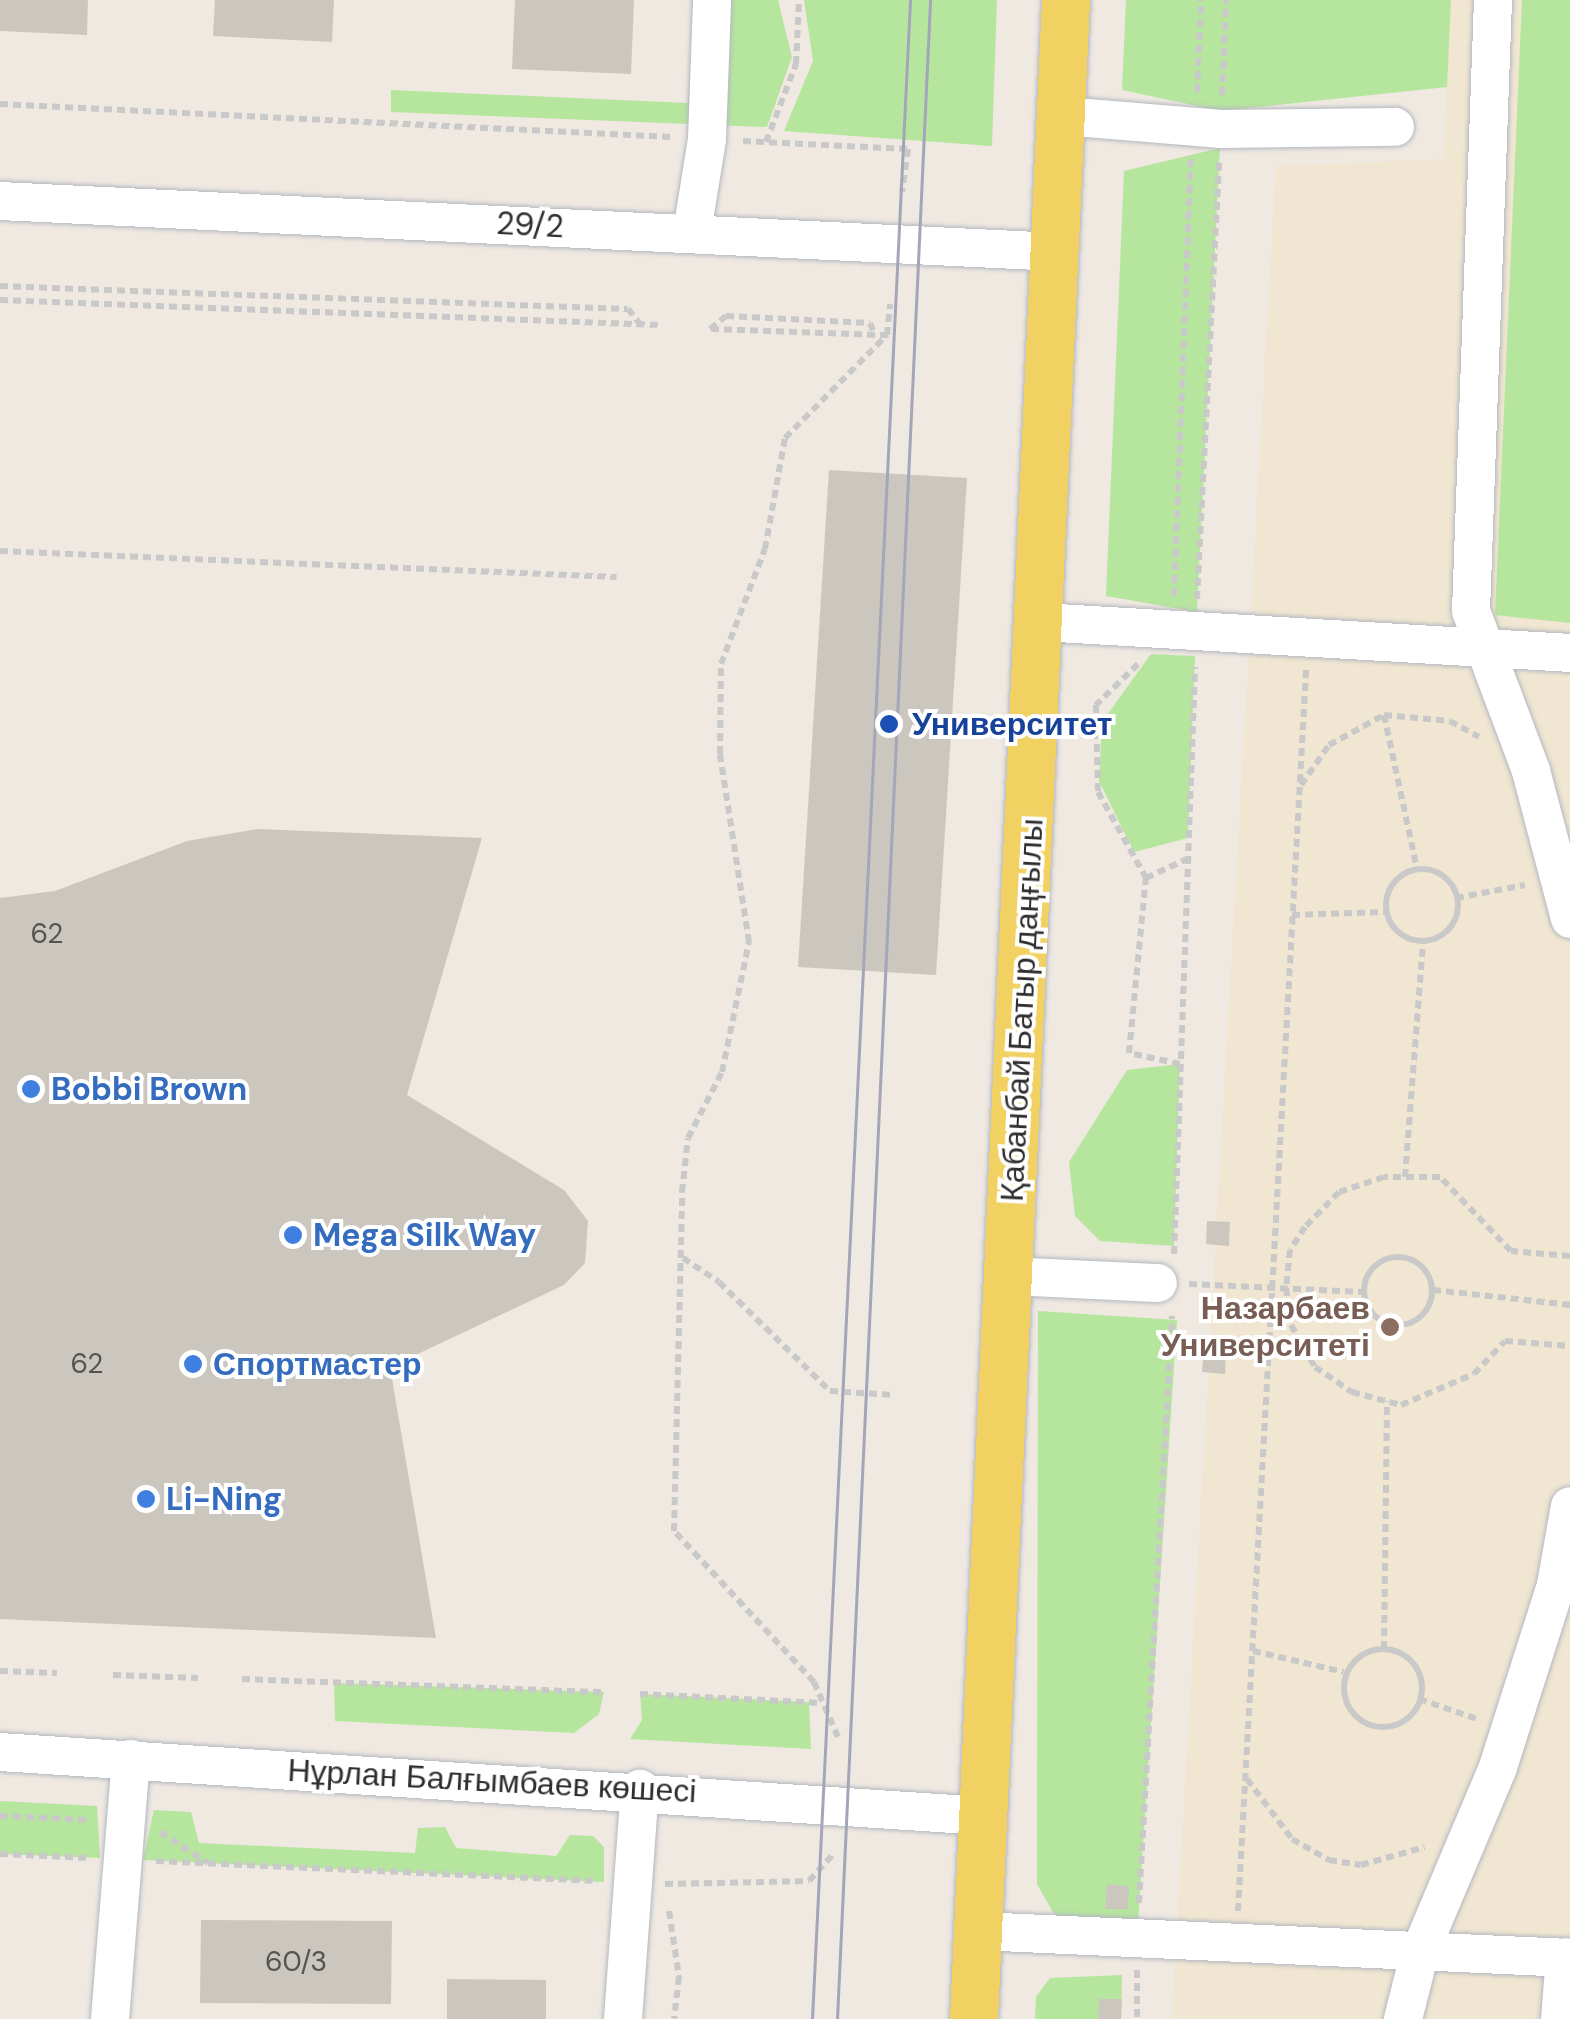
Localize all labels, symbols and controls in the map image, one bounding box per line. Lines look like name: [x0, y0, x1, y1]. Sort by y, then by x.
street label: 29/2: [495, 204, 565, 246]
place label: Университет: [912, 705, 1112, 743]
marker: Университет: [876, 711, 902, 737]
street label: Қабанбай Батыр даңғылы: [993, 817, 1051, 1203]
house number: 62: [31, 917, 63, 951]
place label: Bobbi Brown: [51, 1070, 247, 1108]
marker: Bobbi Brown: [20, 1078, 42, 1100]
place label: Mega Silk Way: [313, 1216, 536, 1254]
marker: Mega Silk Way: [282, 1224, 304, 1246]
place label: Назарбаев Университеті: [1161, 1290, 1370, 1365]
marker: Назарбаев Университеті: [1379, 1316, 1401, 1338]
place label: Спортмастер: [213, 1345, 422, 1383]
house number: 62: [71, 1347, 103, 1381]
marker: Спортмастер: [182, 1353, 204, 1375]
place label: Li-Ning: [166, 1480, 282, 1518]
marker: Li-Ning: [135, 1488, 157, 1510]
street label: Нұрлан Балғымбаев көшесі: [287, 1751, 697, 1811]
house number: 60/3: [265, 1945, 327, 1979]

